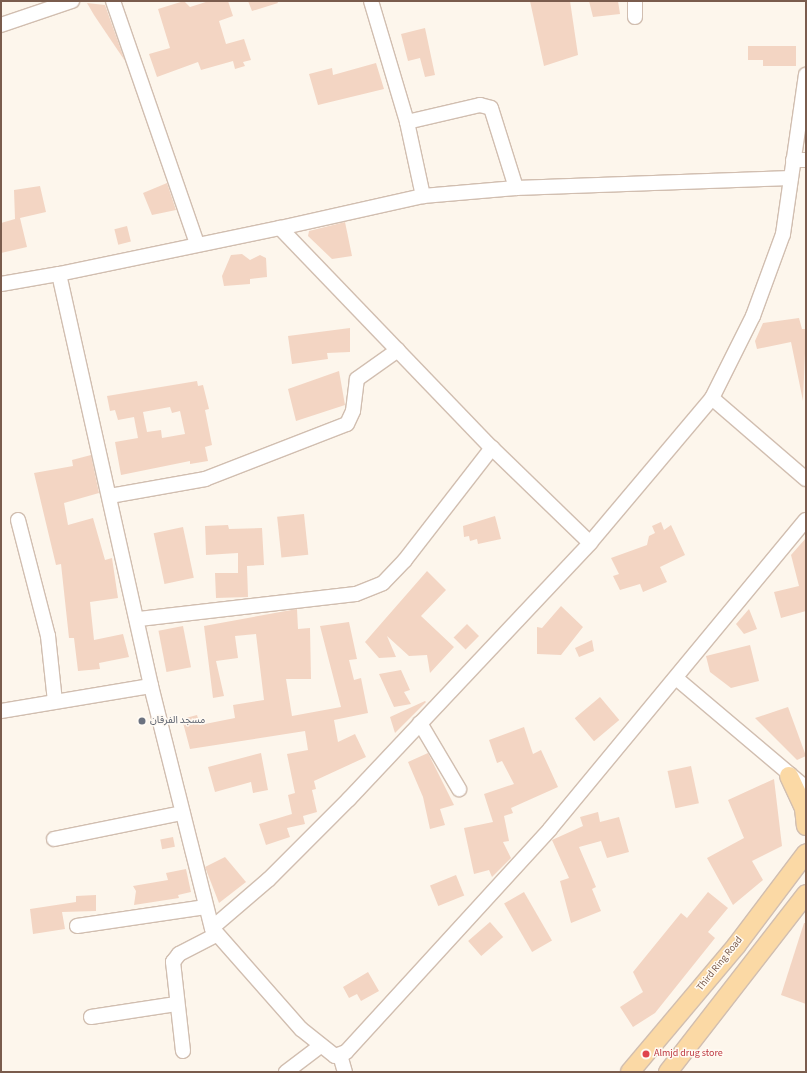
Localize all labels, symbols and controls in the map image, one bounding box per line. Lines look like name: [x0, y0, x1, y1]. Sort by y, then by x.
place label: مسجد الفرقان: [150, 715, 205, 727]
marker: مسجد الفرقان: [137, 716, 147, 726]
street label: Third Ring Road: [694, 934, 746, 994]
place label: Almjd drug store: [654, 1048, 723, 1060]
marker: Almjd drug store: [641, 1049, 651, 1059]

